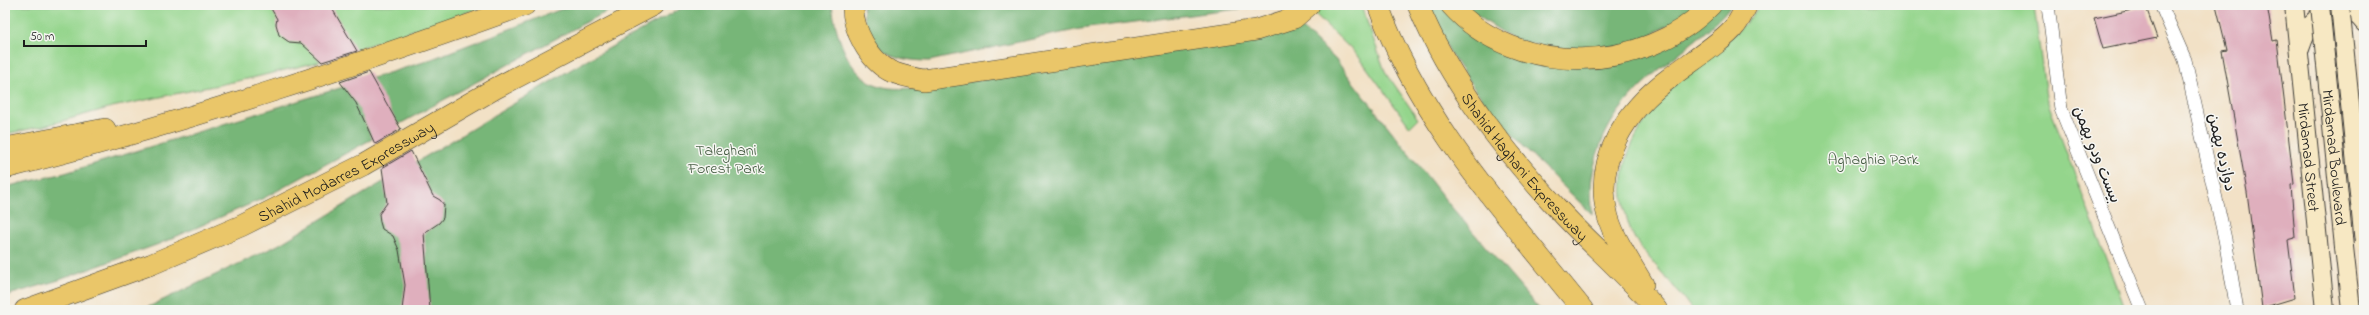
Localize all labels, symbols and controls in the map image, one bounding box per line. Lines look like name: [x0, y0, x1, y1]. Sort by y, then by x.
scale bar: [24, 22, 146, 48]
text: 50 m: [30, 28, 54, 46]
street label: Shahid Haghani Expressway: [1454, 88, 1593, 248]
street label: Mirdamad Boulevard: [2314, 89, 2352, 226]
street label: Mirdamad Street: [2290, 102, 2325, 214]
street label: بیست ودو بهمن: [2066, 103, 2127, 207]
street label: دوازده بهمن: [2200, 111, 2242, 194]
street label: Shahid Modarres Expressway: [254, 116, 440, 230]
park label: Taleghani Forest Park: [687, 139, 765, 181]
park label: Aghaghia Park: [1827, 148, 1920, 172]

